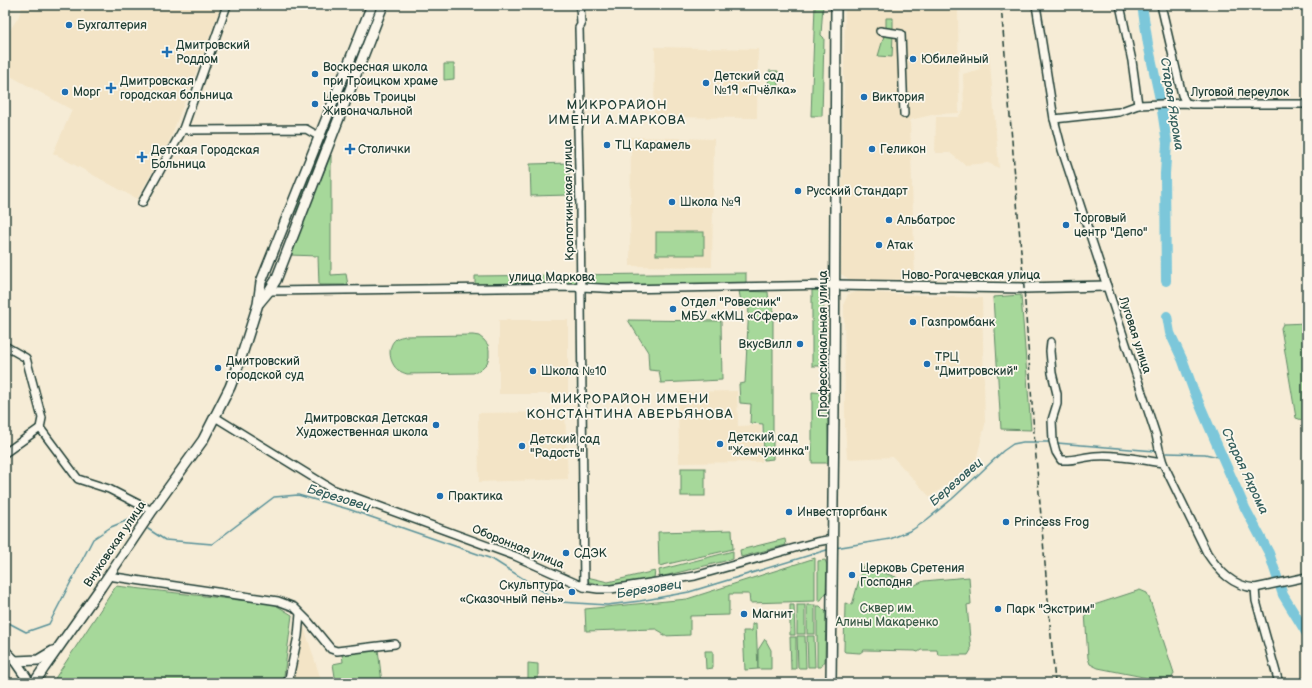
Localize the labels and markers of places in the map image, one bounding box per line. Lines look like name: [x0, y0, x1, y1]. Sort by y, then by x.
place label: Бухгалтерия: [77, 18, 147, 33]
marker: Бухгалтерия: [64, 20, 74, 30]
place label: Дмитровский Роддом: [176, 38, 250, 67]
marker: Дмитровский Роддом: [161, 46, 173, 58]
place label: Юбилейный: [921, 52, 989, 67]
marker: Юбилейный: [908, 54, 918, 64]
place label: Воскресная школа при Троицком храме: [323, 60, 438, 89]
marker: Воскресная школа при Троицком храме: [310, 69, 320, 79]
place label: Детский сад №19 «Пчёлка»: [714, 69, 797, 98]
place label: Дмитровская городская больница: [120, 74, 233, 103]
marker: Детский сад №19 «Пчёлка»: [701, 78, 711, 88]
marker: Дмитровская городская больница: [105, 82, 117, 94]
place label: Морг: [73, 85, 101, 100]
marker: Морг: [60, 87, 70, 97]
place label: Церковь Троицы Живоначальной: [323, 90, 416, 119]
place label: Виктория: [872, 90, 925, 105]
marker: Виктория: [859, 92, 869, 102]
marker: Церковь Троицы Живоначальной: [310, 99, 320, 109]
place label: ТЦ Карамель: [615, 138, 691, 153]
marker: ТЦ Карамель: [602, 140, 612, 150]
place label: Столички: [358, 142, 410, 157]
place label: Геликон: [880, 142, 926, 157]
place label: Детская Городская Больница: [151, 143, 260, 172]
marker: Столички: [345, 144, 355, 154]
marker: Геликон: [867, 144, 877, 154]
marker: Детская Городская Больница: [136, 151, 148, 163]
place label: Русский Стандарт: [806, 184, 908, 199]
marker: Русский Стандарт: [793, 186, 803, 196]
place label: Школа №9: [680, 195, 741, 210]
marker: Школа №9: [667, 197, 677, 207]
place label: Торговый центр "Депо": [1074, 211, 1147, 240]
place label: Альбатрос: [896, 213, 955, 228]
marker: Альбатрос: [884, 215, 894, 225]
marker: Торговый центр "Депо": [1061, 220, 1071, 230]
place label: Атак: [886, 238, 914, 253]
marker: Атак: [874, 240, 884, 250]
place label: Отдел "Ровесник" МБУ «КМЦ «Сфера»: [681, 295, 799, 324]
marker: Отдел "Ровесник" МБУ «КМЦ «Сфера»: [668, 304, 678, 314]
place label: Газпромбанк: [921, 315, 996, 330]
marker: Газпромбанк: [908, 317, 918, 327]
place label: ВкусВилл: [739, 337, 792, 352]
marker: ВкусВилл: [795, 339, 805, 349]
place label: ТРЦ "Дмитровский": [935, 350, 1018, 379]
place label: Дмитровский городской суд: [226, 354, 305, 383]
marker: ТРЦ "Дмитровский": [922, 359, 932, 369]
marker: Дмитровский городской суд: [213, 363, 223, 373]
place label: Школа №10: [541, 364, 607, 379]
marker: Школа №10: [528, 366, 538, 376]
place label: Дмитровская Детская Художественная школа: [296, 411, 428, 440]
marker: Дмитровская Детская Художественная школа: [431, 420, 441, 430]
place label: Детский сад "Жемчужинка": [728, 430, 809, 459]
place label: Детский сад "Радость": [530, 432, 601, 461]
marker: Детский сад "Жемчужинка": [715, 439, 725, 449]
marker: Детский сад "Радость": [517, 441, 527, 451]
place label: Практика: [448, 489, 503, 504]
marker: Практика: [435, 491, 445, 501]
place label: Инвестторгбанк: [797, 505, 888, 520]
marker: Инвестторгбанк: [784, 507, 794, 517]
place label: Princess Frog: [1014, 515, 1089, 530]
marker: Princess Frog: [1001, 517, 1011, 527]
place label: СДЭК: [574, 546, 607, 561]
marker: СДЭК: [561, 548, 571, 558]
place label: Церковь Сретения Господня: [860, 561, 965, 590]
marker: Церковь Сретения Господня: [847, 570, 857, 580]
place label: Скульптура «Сказочный пень»: [459, 578, 564, 607]
marker: Скульптура «Сказочный пень»: [567, 587, 577, 597]
place label: Парк "Экстрим": [1006, 602, 1095, 617]
marker: Парк "Экстрим": [993, 604, 1003, 614]
place label: Магнит: [752, 607, 793, 622]
marker: Магнит: [739, 609, 749, 619]

